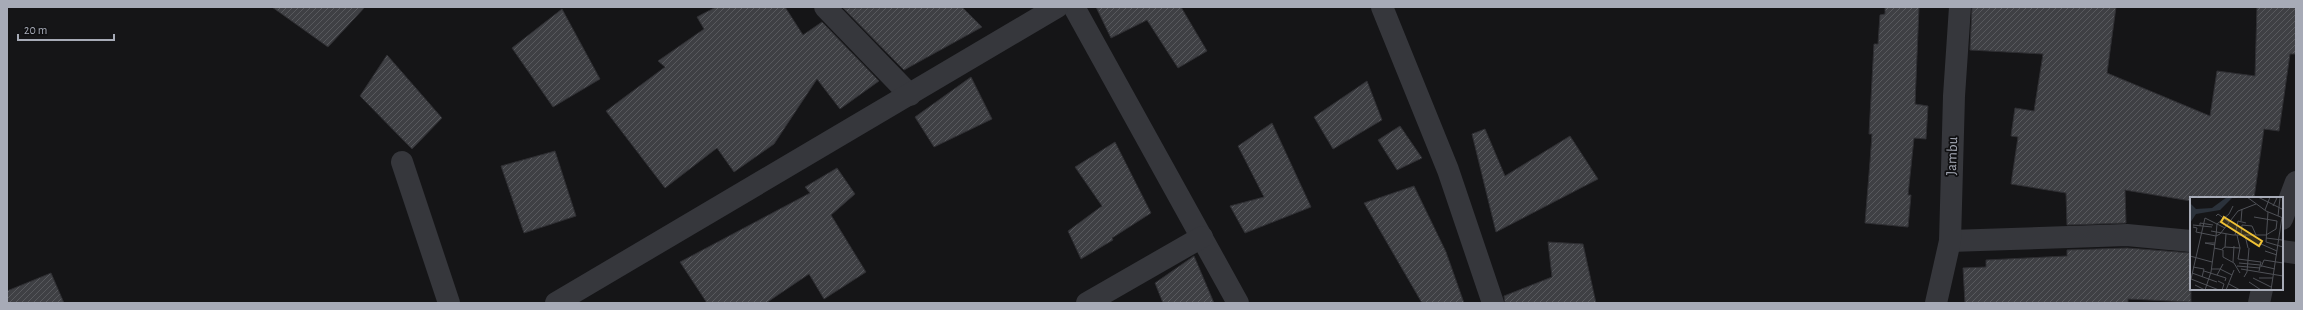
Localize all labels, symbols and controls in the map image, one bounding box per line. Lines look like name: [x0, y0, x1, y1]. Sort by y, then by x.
scale bar: [18, 16, 114, 42]
text: 20 m: [24, 24, 47, 36]
street label: Jambu: [1944, 136, 1960, 176]
inset map: [2190, 197, 2283, 290]

